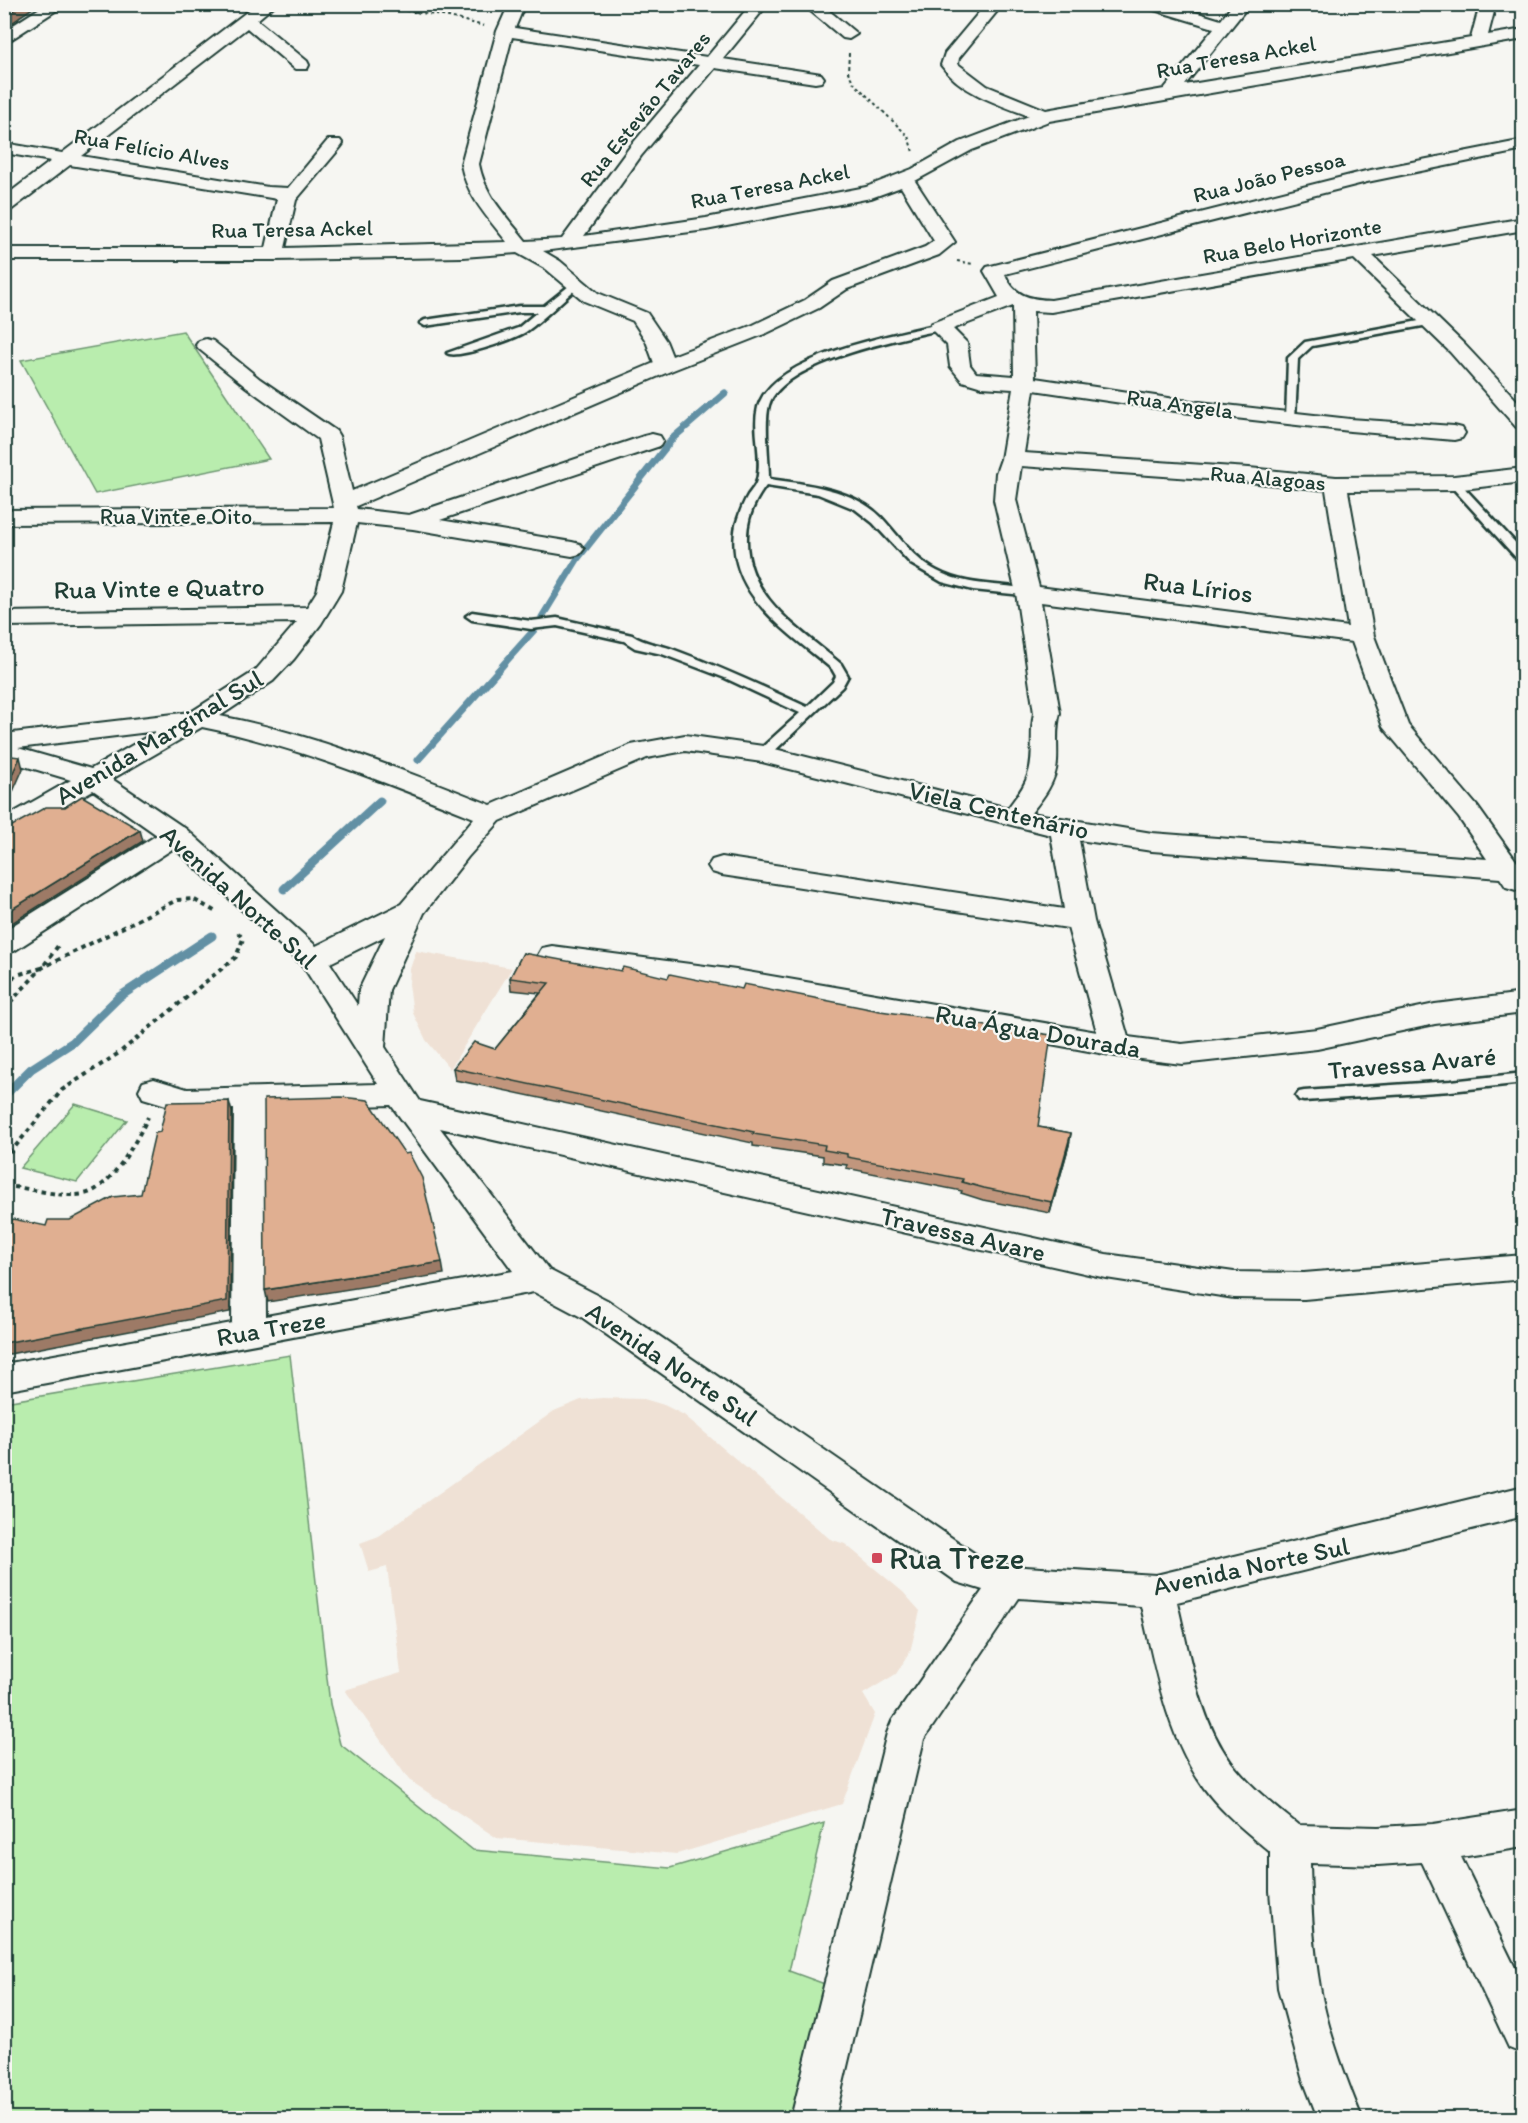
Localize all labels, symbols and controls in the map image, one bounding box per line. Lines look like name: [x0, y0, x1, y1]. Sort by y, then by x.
street label: Rua Estevão Tavares: [574, 25, 716, 193]
street label: Rua Teresa Ackel: [1154, 30, 1318, 84]
street label: Rua Felício Alves: [72, 122, 232, 176]
street label: Rua João Pessoa: [1190, 145, 1348, 209]
street label: Rua Teresa Ackel: [688, 157, 852, 215]
street label: Rua Belo Horizonte: [1201, 212, 1383, 270]
street label: Rua Teresa Ackel: [211, 214, 373, 244]
street label: Rua Angela: [1125, 383, 1235, 425]
street label: Rua Alagoas: [1209, 459, 1327, 497]
street label: Rua Vinte e Oito: [100, 503, 252, 530]
street label: Rua Lírios: [1141, 564, 1255, 610]
street label: Rua Vinte e Quatro: [53, 570, 265, 606]
street label: Avenida Marginal Sul: [49, 662, 269, 812]
street label: Viela Centenário: [906, 774, 1092, 846]
street label: Avenida Norte Sul: [154, 818, 324, 976]
street label: Rua Água Dourada: [933, 997, 1143, 1065]
street label: Travessa Avaré: [1327, 1040, 1497, 1086]
street label: Travessa Avare: [877, 1199, 1049, 1269]
street label: Avenida Norte Sul: [580, 1295, 764, 1433]
street label: Rua Treze: [214, 1303, 328, 1353]
street label: Avenida Norte Sul: [1150, 1530, 1352, 1602]
place label: Rua Treze: [889, 1539, 1025, 1577]
marker: Rua Treze: [870, 1551, 884, 1565]

